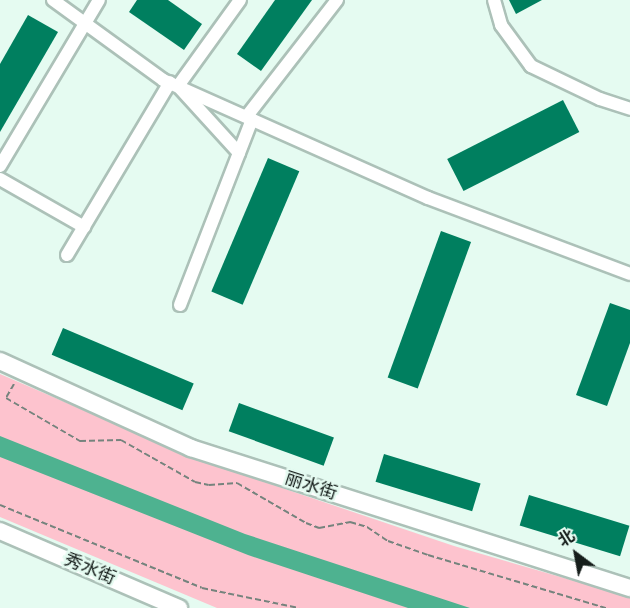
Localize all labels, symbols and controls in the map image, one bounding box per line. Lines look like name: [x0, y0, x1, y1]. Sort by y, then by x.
street label: 丽水街: [282, 467, 340, 505]
north arrow: [546, 524, 606, 584]
text: 北: [554, 526, 578, 551]
street label: 秀水街: [61, 549, 119, 589]

